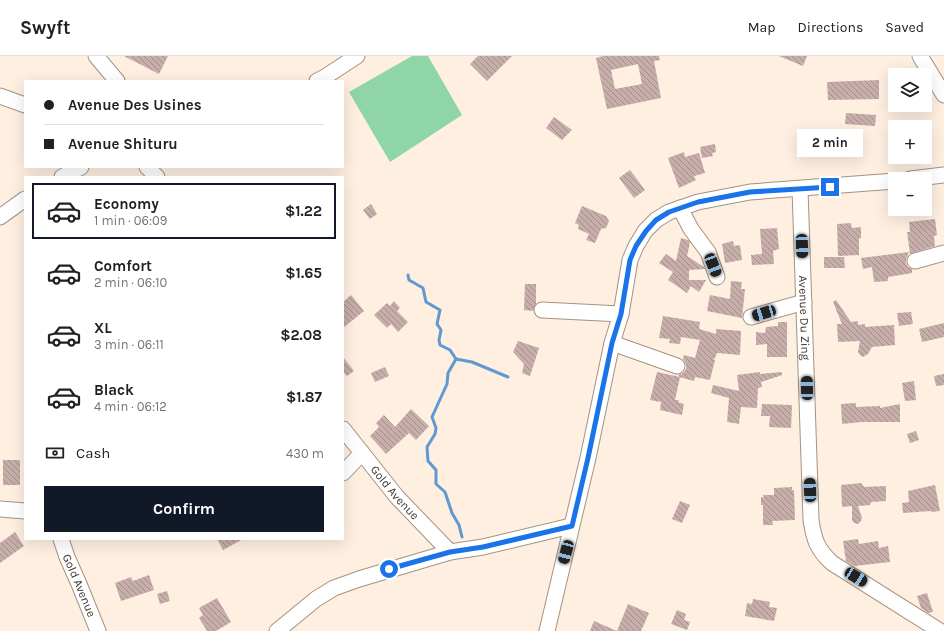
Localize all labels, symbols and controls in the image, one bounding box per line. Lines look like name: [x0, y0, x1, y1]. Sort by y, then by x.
text: Swyft: [20, 17, 71, 39]
text: Map: [748, 19, 776, 36]
text: Directions: [798, 19, 863, 36]
text: Saved: [885, 19, 924, 36]
map controls: [888, 68, 932, 216]
button: layers: [888, 68, 932, 112]
text: Avenue Des Usines: [68, 96, 202, 114]
button: +: [888, 120, 932, 164]
callout: 2 min: [797, 129, 863, 157]
text: Avenue Shituru: [68, 135, 178, 153]
text: 2 min: [812, 135, 848, 150]
button: −: [888, 172, 932, 216]
route end: [821, 178, 839, 196]
icon: car: [46, 193, 82, 229]
text: Economy: [94, 195, 159, 213]
text: $1.22: [285, 202, 322, 220]
text: 1 min · 06:09: [94, 213, 167, 228]
car: [796, 234, 808, 258]
car: [703, 252, 723, 278]
icon: car: [46, 255, 82, 291]
text: Comfort: [94, 257, 152, 275]
text: $1.65: [285, 264, 322, 282]
text: 2 min · 06:10: [94, 275, 167, 290]
street label: Avenue Du Zing: [796, 275, 813, 361]
car: [751, 304, 777, 322]
icon: car: [46, 317, 82, 353]
text: XL: [94, 319, 112, 337]
text: $2.08: [280, 326, 322, 344]
text: 3 min · 06:11: [94, 337, 164, 352]
car: [801, 376, 813, 400]
icon: car: [46, 379, 82, 415]
text: Black: [94, 381, 134, 399]
text: $1.87: [286, 388, 322, 406]
text: 4 min · 06:12: [94, 399, 167, 414]
icon: cash: [44, 442, 66, 464]
text: Cash: [76, 444, 110, 462]
text: 430 m: [286, 446, 324, 461]
street label: Gold Avenue: [368, 463, 422, 523]
car: [804, 478, 816, 502]
button: Confirm: [44, 486, 324, 532]
car: [557, 539, 575, 565]
street label: Gold Avenue: [60, 552, 99, 619]
route start: [380, 560, 398, 578]
car: [843, 566, 869, 588]

